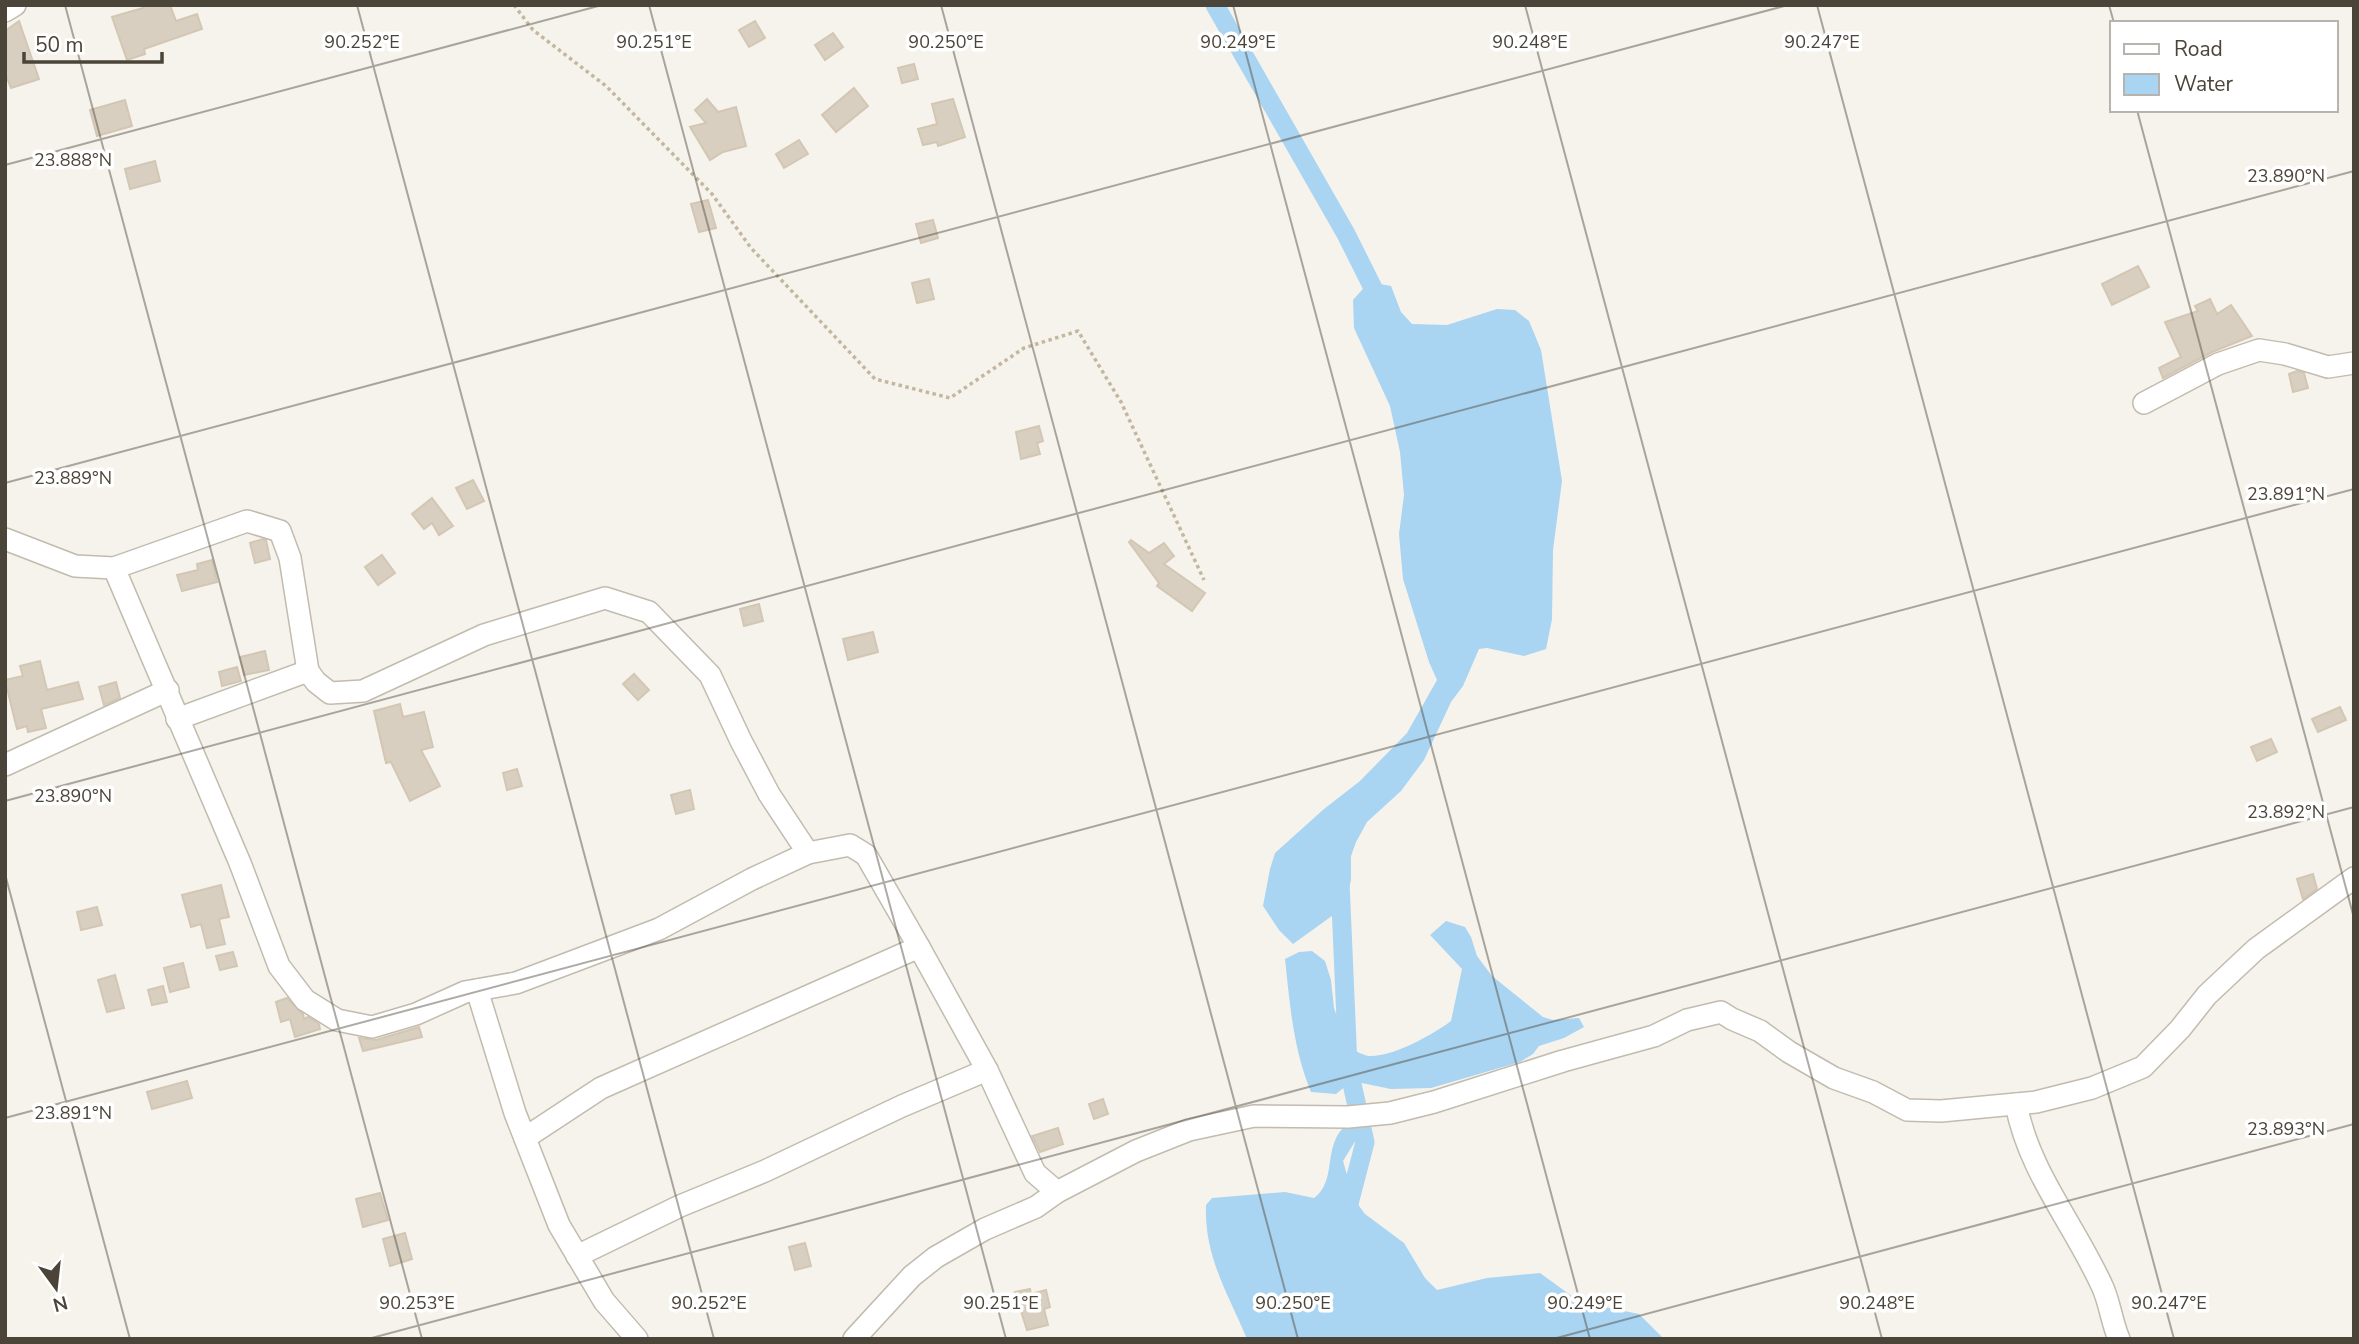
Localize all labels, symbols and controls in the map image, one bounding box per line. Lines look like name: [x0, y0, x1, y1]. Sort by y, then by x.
scale bar: [24, 21, 163, 65]
legend: [2110, 21, 2338, 112]
text: 90.252°E: [324, 30, 400, 54]
text: 90.251°E: [616, 30, 692, 54]
text: 90.250°E: [908, 30, 984, 54]
text: 90.249°E: [1200, 30, 1276, 54]
text: 90.248°E: [1492, 30, 1568, 54]
text: 90.247°E: [1784, 30, 1860, 54]
text: 50 m: [35, 31, 84, 59]
text: Road: [2174, 35, 2223, 63]
text: Water: [2174, 70, 2233, 98]
text: 23.888°N: [34, 148, 112, 172]
text: 23.890°N: [2247, 164, 2325, 188]
text: 23.889°N: [34, 466, 112, 490]
text: 23.891°N: [2247, 482, 2325, 506]
text: 23.890°N: [34, 784, 112, 808]
text: 23.892°N: [2247, 800, 2325, 824]
text: 23.891°N: [34, 1101, 112, 1125]
text: 23.893°N: [2247, 1117, 2325, 1141]
north arrow: [21, 1253, 91, 1323]
text: N: [50, 1289, 70, 1318]
text: 90.253°E: [379, 1291, 455, 1315]
text: 90.252°E: [671, 1291, 747, 1315]
text: 90.251°E: [963, 1291, 1039, 1315]
text: 90.250°E: [1255, 1291, 1331, 1315]
text: 90.249°E: [1547, 1291, 1623, 1315]
text: 90.248°E: [1839, 1291, 1915, 1315]
text: 90.247°E: [2131, 1291, 2207, 1315]

